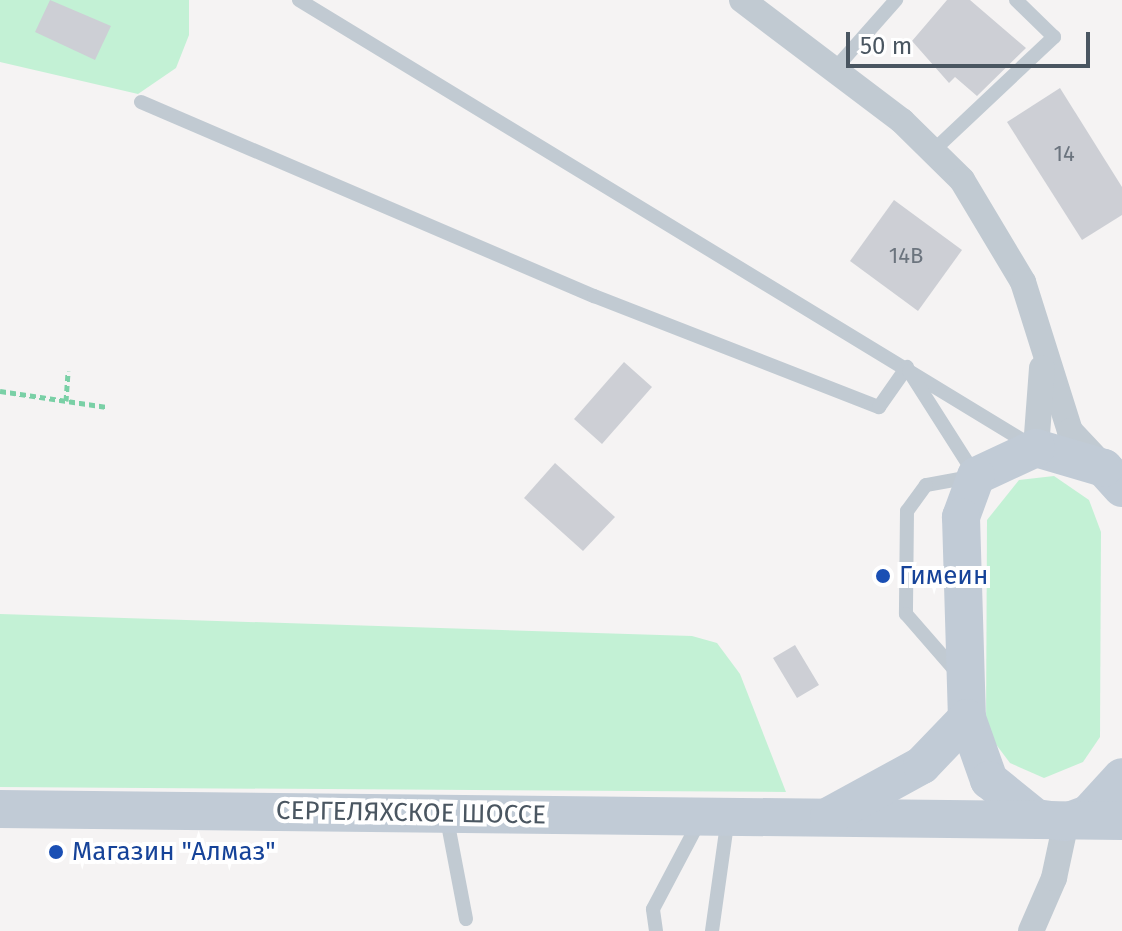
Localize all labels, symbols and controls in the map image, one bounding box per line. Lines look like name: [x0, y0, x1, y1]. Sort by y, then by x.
scale bar: [850, 16, 1094, 66]
text: 50 m: [860, 32, 912, 60]
house number: 14: [1053, 141, 1075, 167]
house number: 14В: [889, 243, 923, 269]
place label: Гимеин: [899, 560, 988, 592]
marker: Гимеин: [874, 567, 892, 585]
street label: СЕРГЕЛЯХСКОЕ ШОССЕ: [276, 795, 546, 831]
place label: Магазин "Алмаз": [72, 836, 276, 868]
marker: Магазин "Алмаз": [47, 843, 65, 861]

